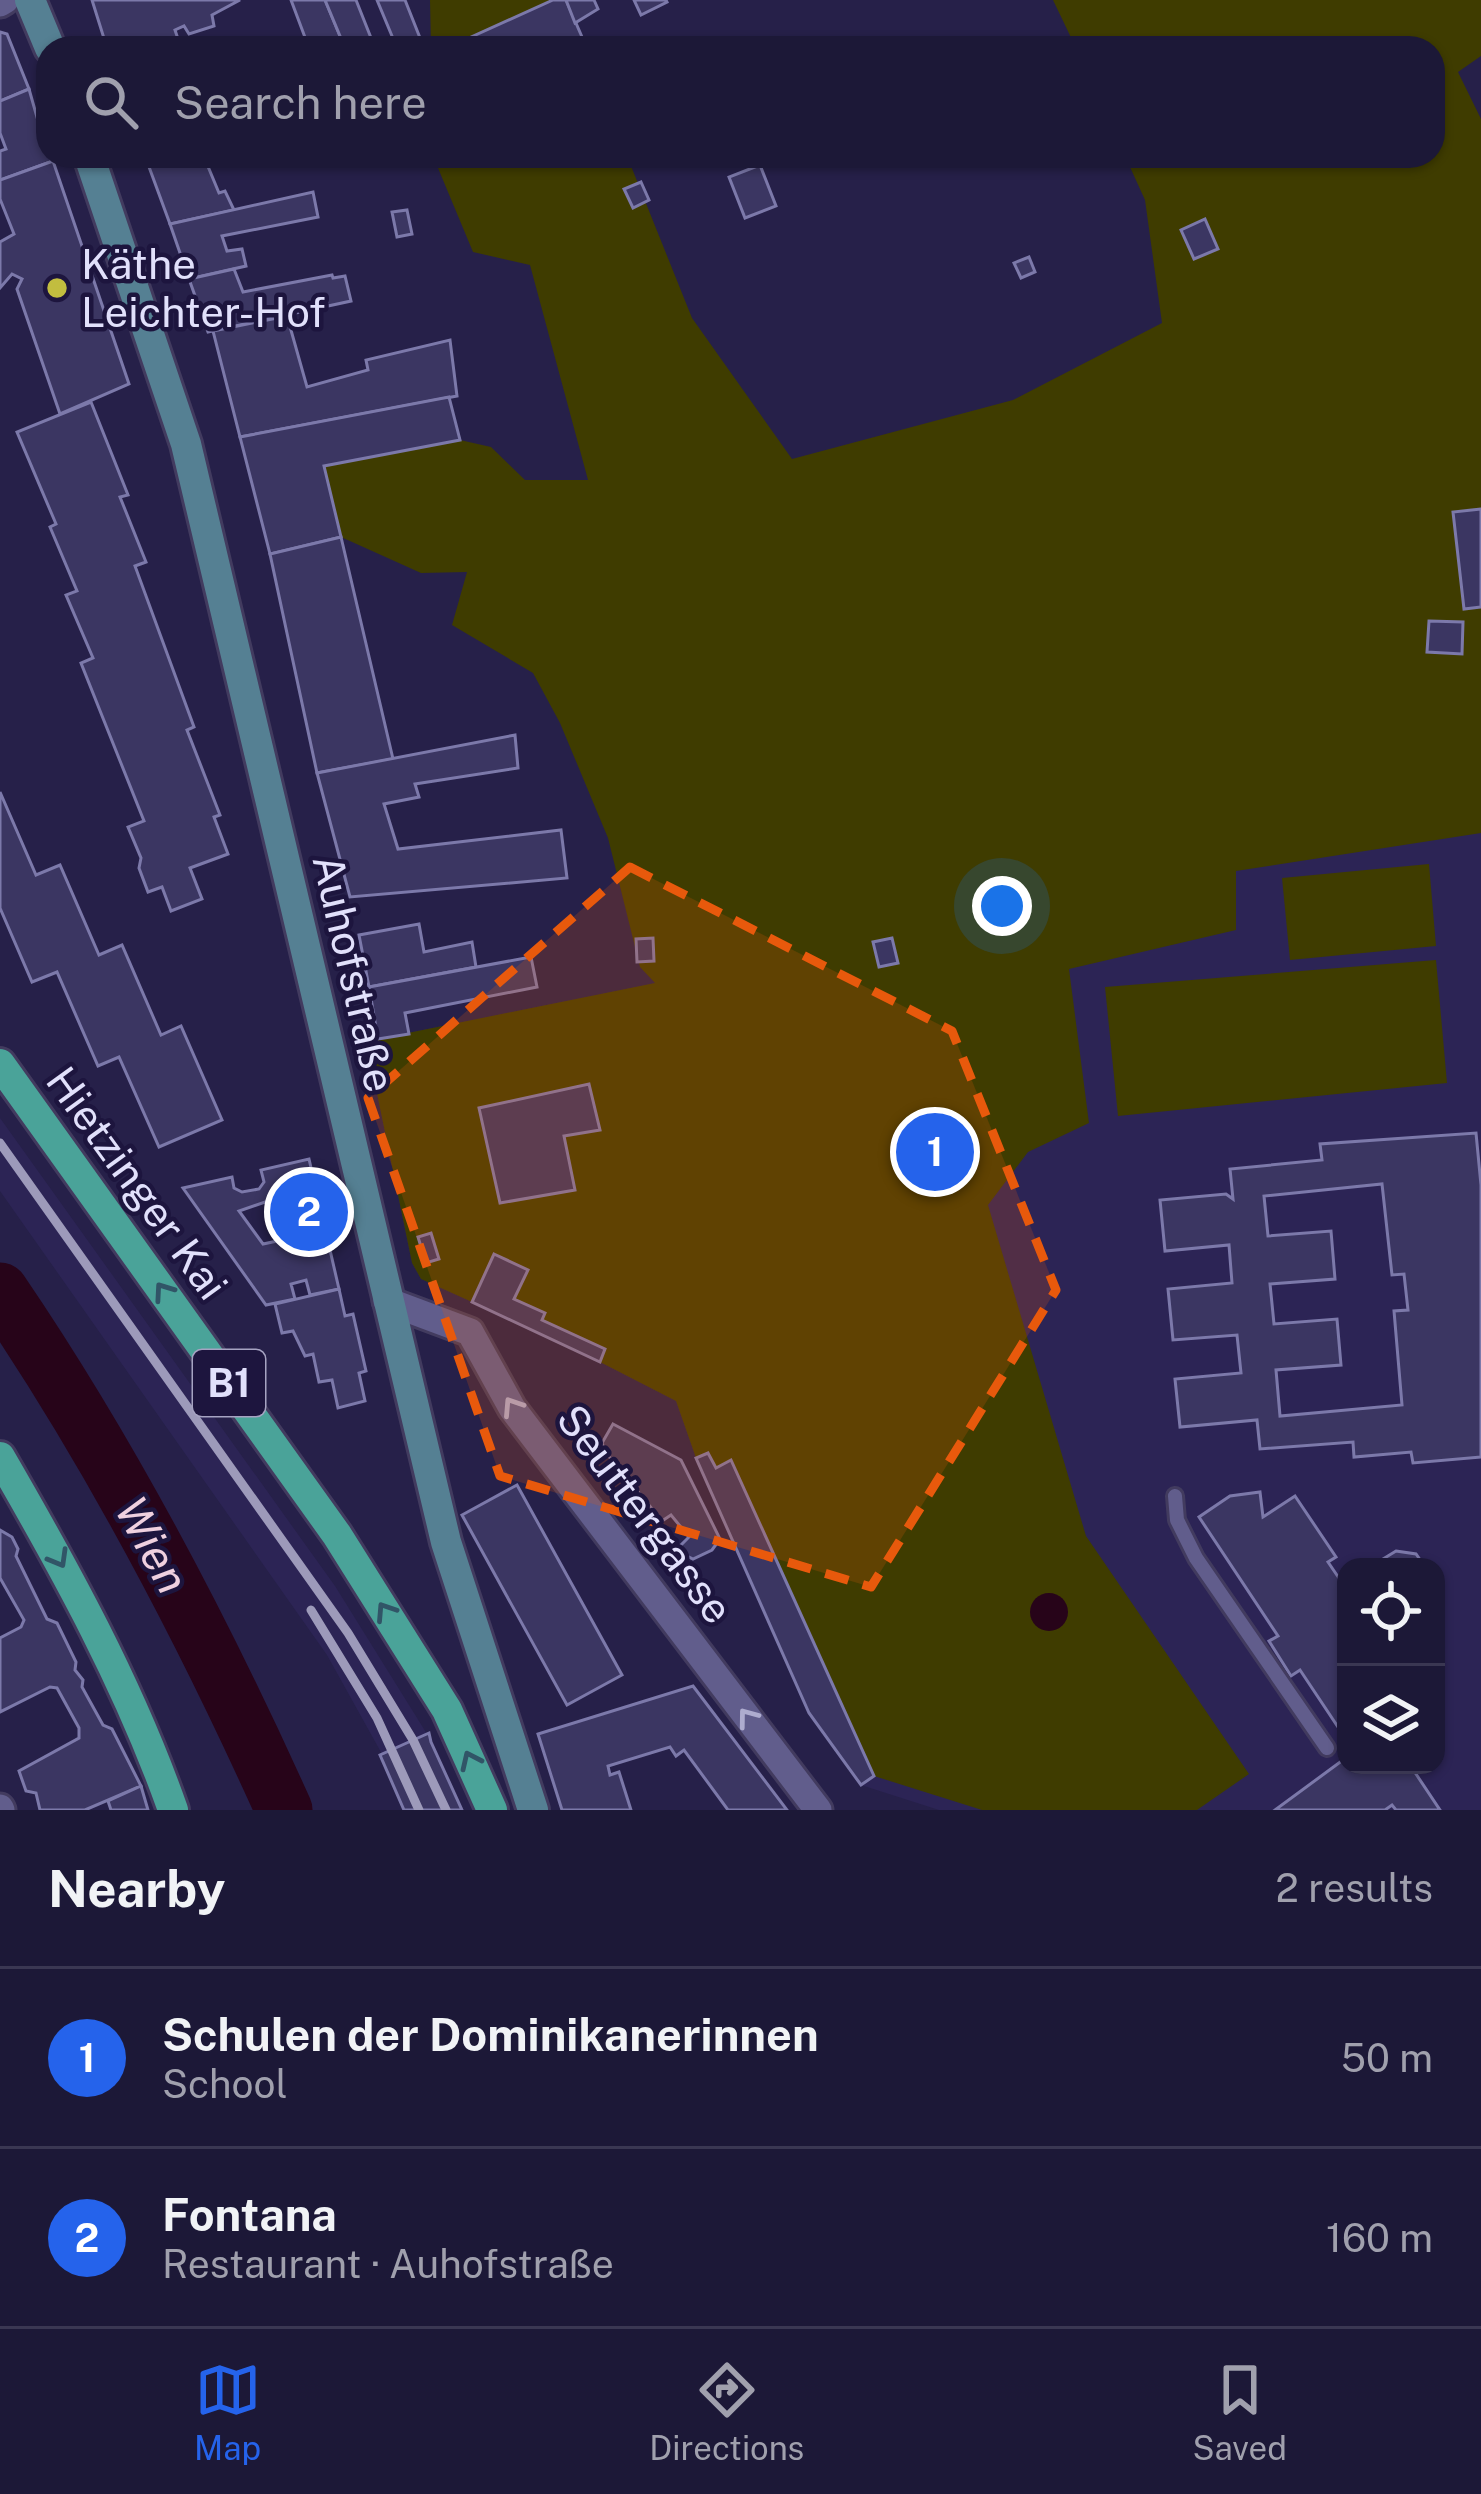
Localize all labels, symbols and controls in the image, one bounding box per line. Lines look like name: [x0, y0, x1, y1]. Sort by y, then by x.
search box: [36, 36, 1445, 168]
icon: search: [78, 69, 144, 135]
text: Search here: [174, 76, 427, 129]
place label: Käthe Leichter-Hof: [81, 239, 326, 336]
marker: Käthe Leichter-Hof: [44, 275, 70, 301]
street label: Auhofstraße: [303, 849, 406, 1096]
your location: [972, 876, 1032, 936]
street label: Hietzinger Kai: [37, 1057, 238, 1308]
pin: 1: [896, 1107, 974, 1197]
pin: 2: [270, 1167, 348, 1257]
one-way arrow: [155, 1282, 177, 1304]
road number: B1: [193, 1350, 265, 1416]
street label: Seuttergasse: [547, 1395, 743, 1632]
one-way arrow: [505, 1397, 527, 1419]
water label: Wien: [105, 1488, 200, 1602]
one-way arrow: [44, 1546, 67, 1567]
map controls: [1337, 1558, 1445, 1774]
button: locate: [1337, 1558, 1445, 1666]
one-way arrow: [378, 1602, 400, 1624]
button: layers: [1337, 1666, 1445, 1774]
one-way arrow: [740, 1709, 761, 1731]
one-way arrow: [461, 1750, 485, 1772]
text: Nearby: [48, 1859, 225, 1918]
text: 2 results: [1276, 1865, 1433, 1911]
text: Schulen der Dominikanerinnen: [162, 2008, 819, 2061]
text: 1: [79, 2035, 95, 2081]
text: 50 m: [1341, 2035, 1433, 2081]
text: School: [162, 2061, 287, 2107]
text: Fontana: [162, 2188, 337, 2241]
text: 2: [75, 2215, 99, 2261]
text: 160 m: [1326, 2215, 1433, 2261]
text: Restaurant · Auhofstraße: [162, 2241, 614, 2287]
tab: Map: [194, 2357, 261, 2467]
tab: Directions: [649, 2357, 804, 2467]
tab: Saved: [1193, 2357, 1287, 2467]

